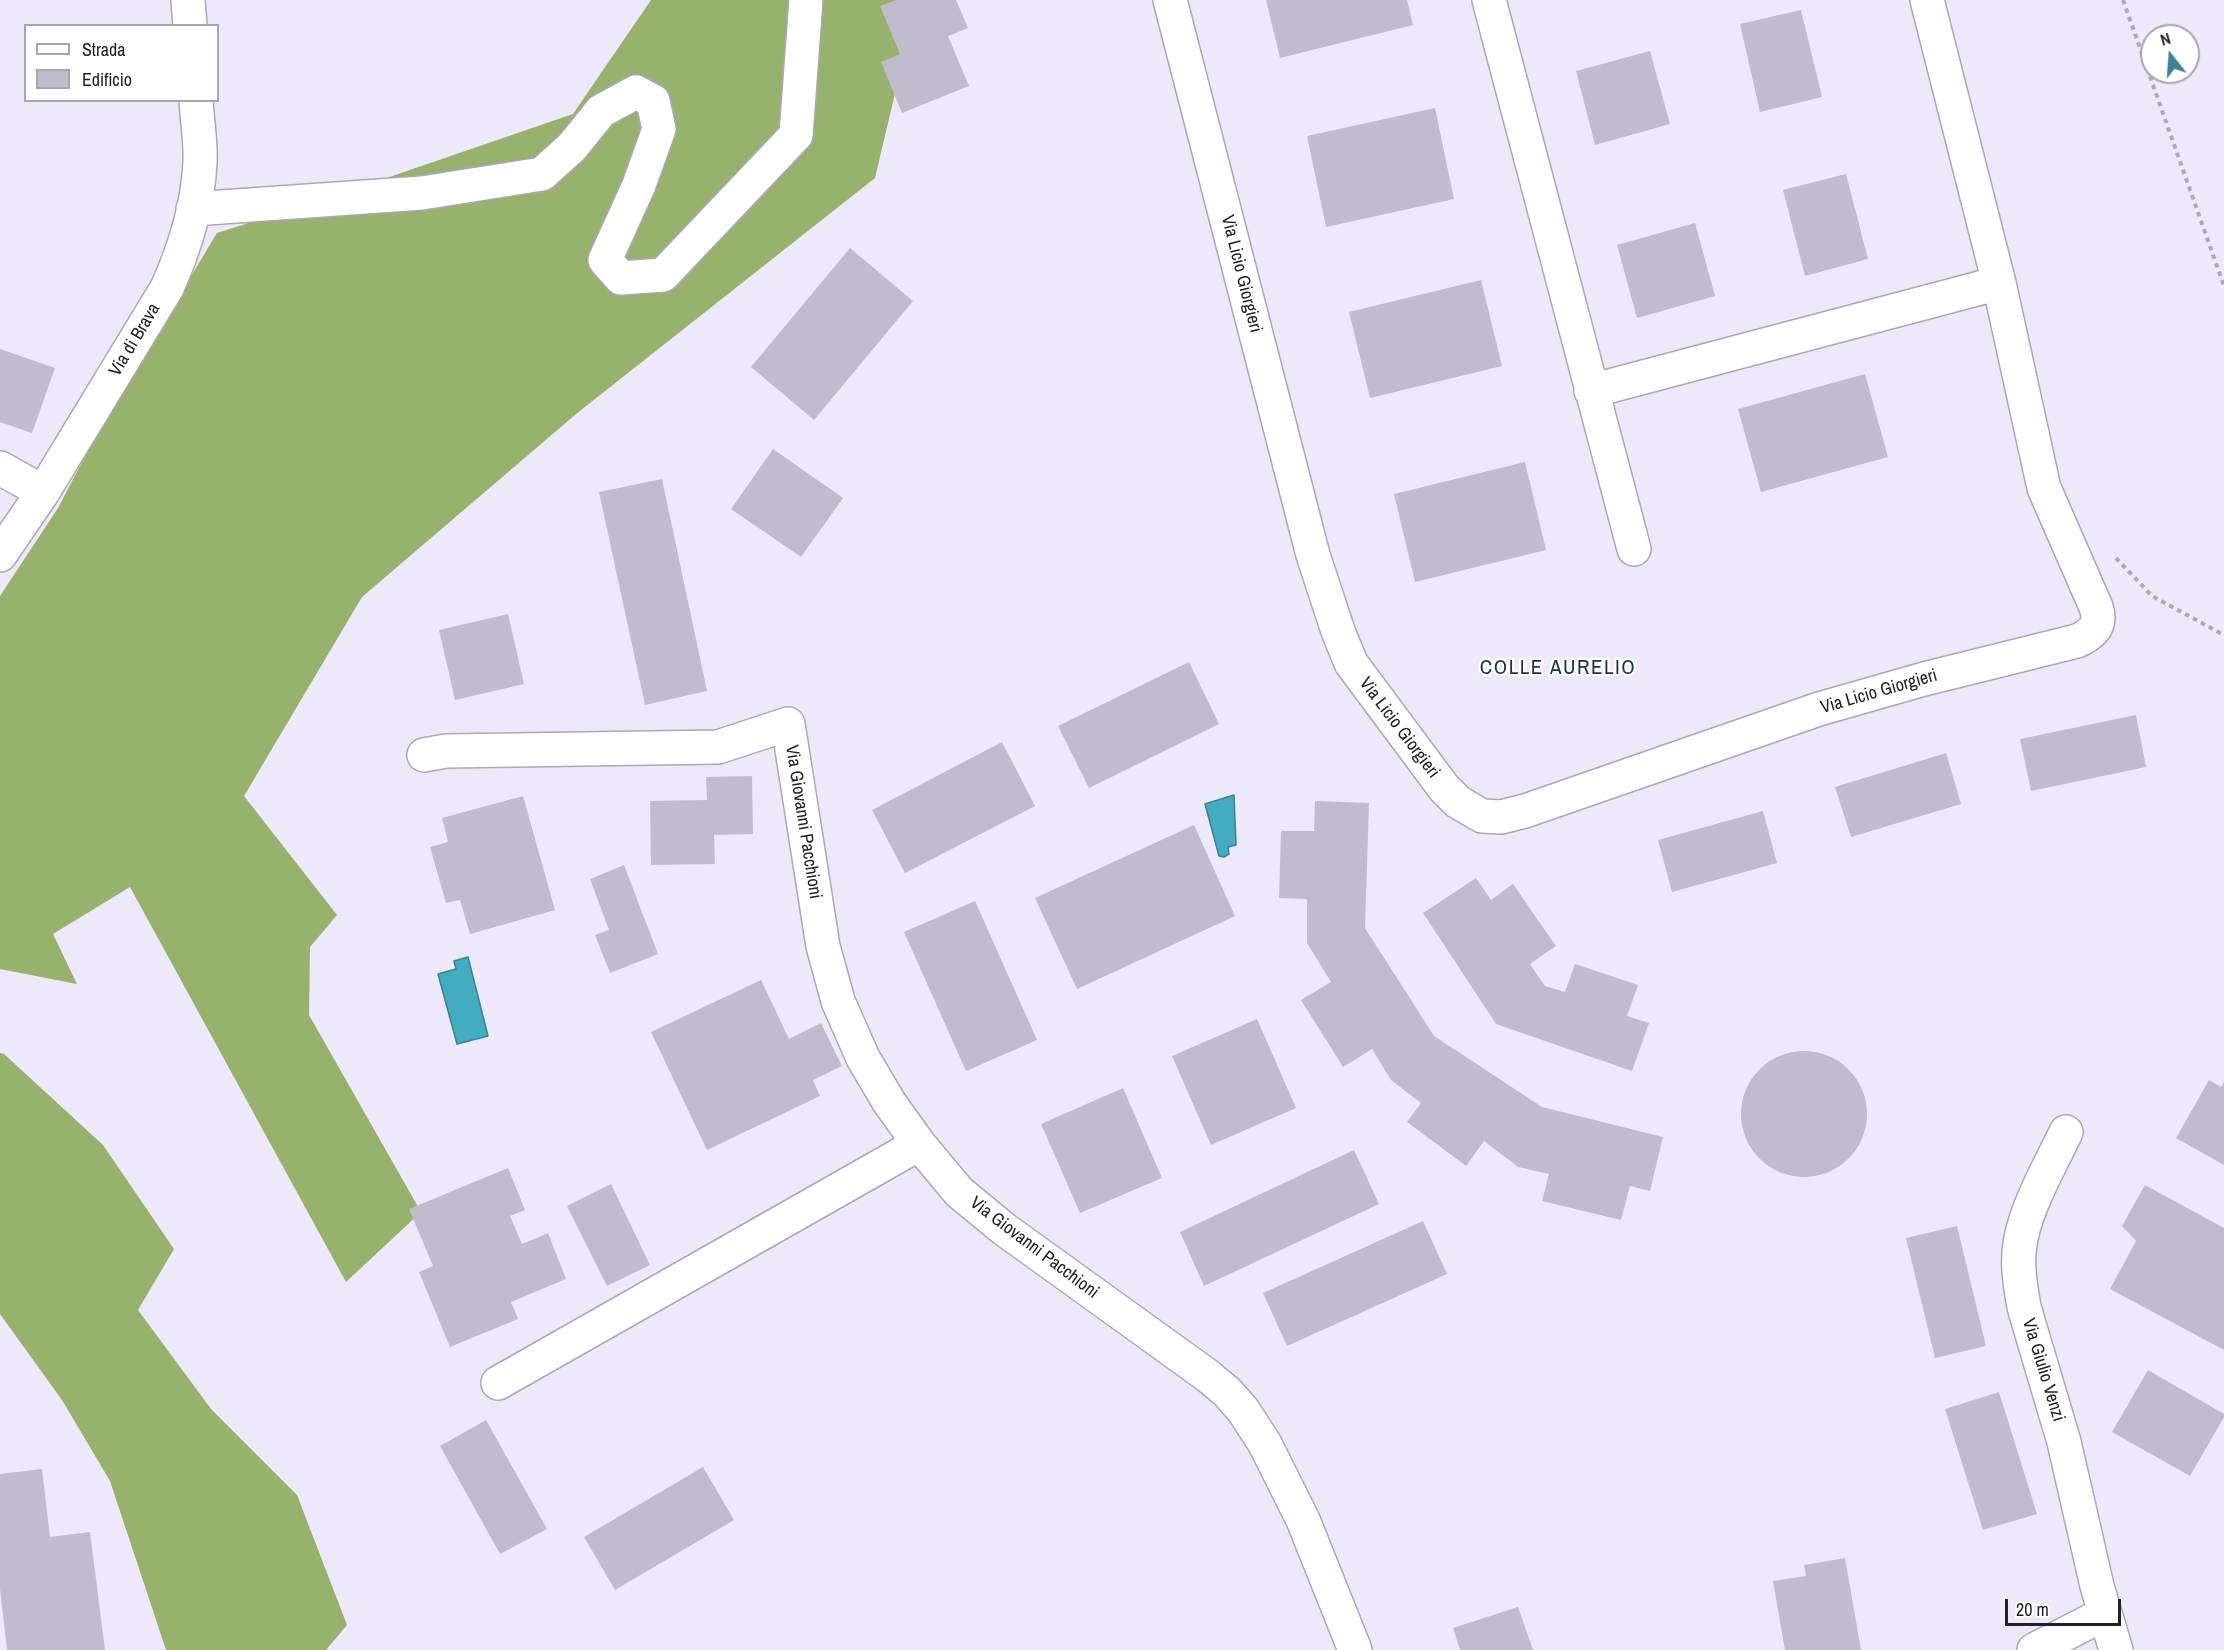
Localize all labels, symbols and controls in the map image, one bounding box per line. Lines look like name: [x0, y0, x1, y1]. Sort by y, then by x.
legend: [24, 24, 219, 102]
north arrow: [2140, 24, 2200, 84]
text: N: [2158, 27, 2173, 51]
text: Strada: [82, 37, 126, 62]
text: Edificio: [82, 67, 132, 92]
street label: Via Licio Giorgieri: [1216, 213, 1266, 335]
street label: Via di Brava: [105, 300, 165, 380]
district label: COLLE AURELIO: [1480, 655, 1636, 681]
street label: Via Licio Giorgieri: [1818, 665, 1940, 719]
street label: Via Licio Giorgieri: [1354, 673, 1444, 783]
street label: Via Giovanni Pacchioni: [780, 743, 826, 901]
street label: Via Giovanni Pacchioni: [965, 1193, 1103, 1303]
street label: Via Giulio Venzi: [2017, 1316, 2069, 1424]
scale bar: [2008, 1587, 2124, 1625]
text: 20 m: [2016, 1597, 2049, 1622]

